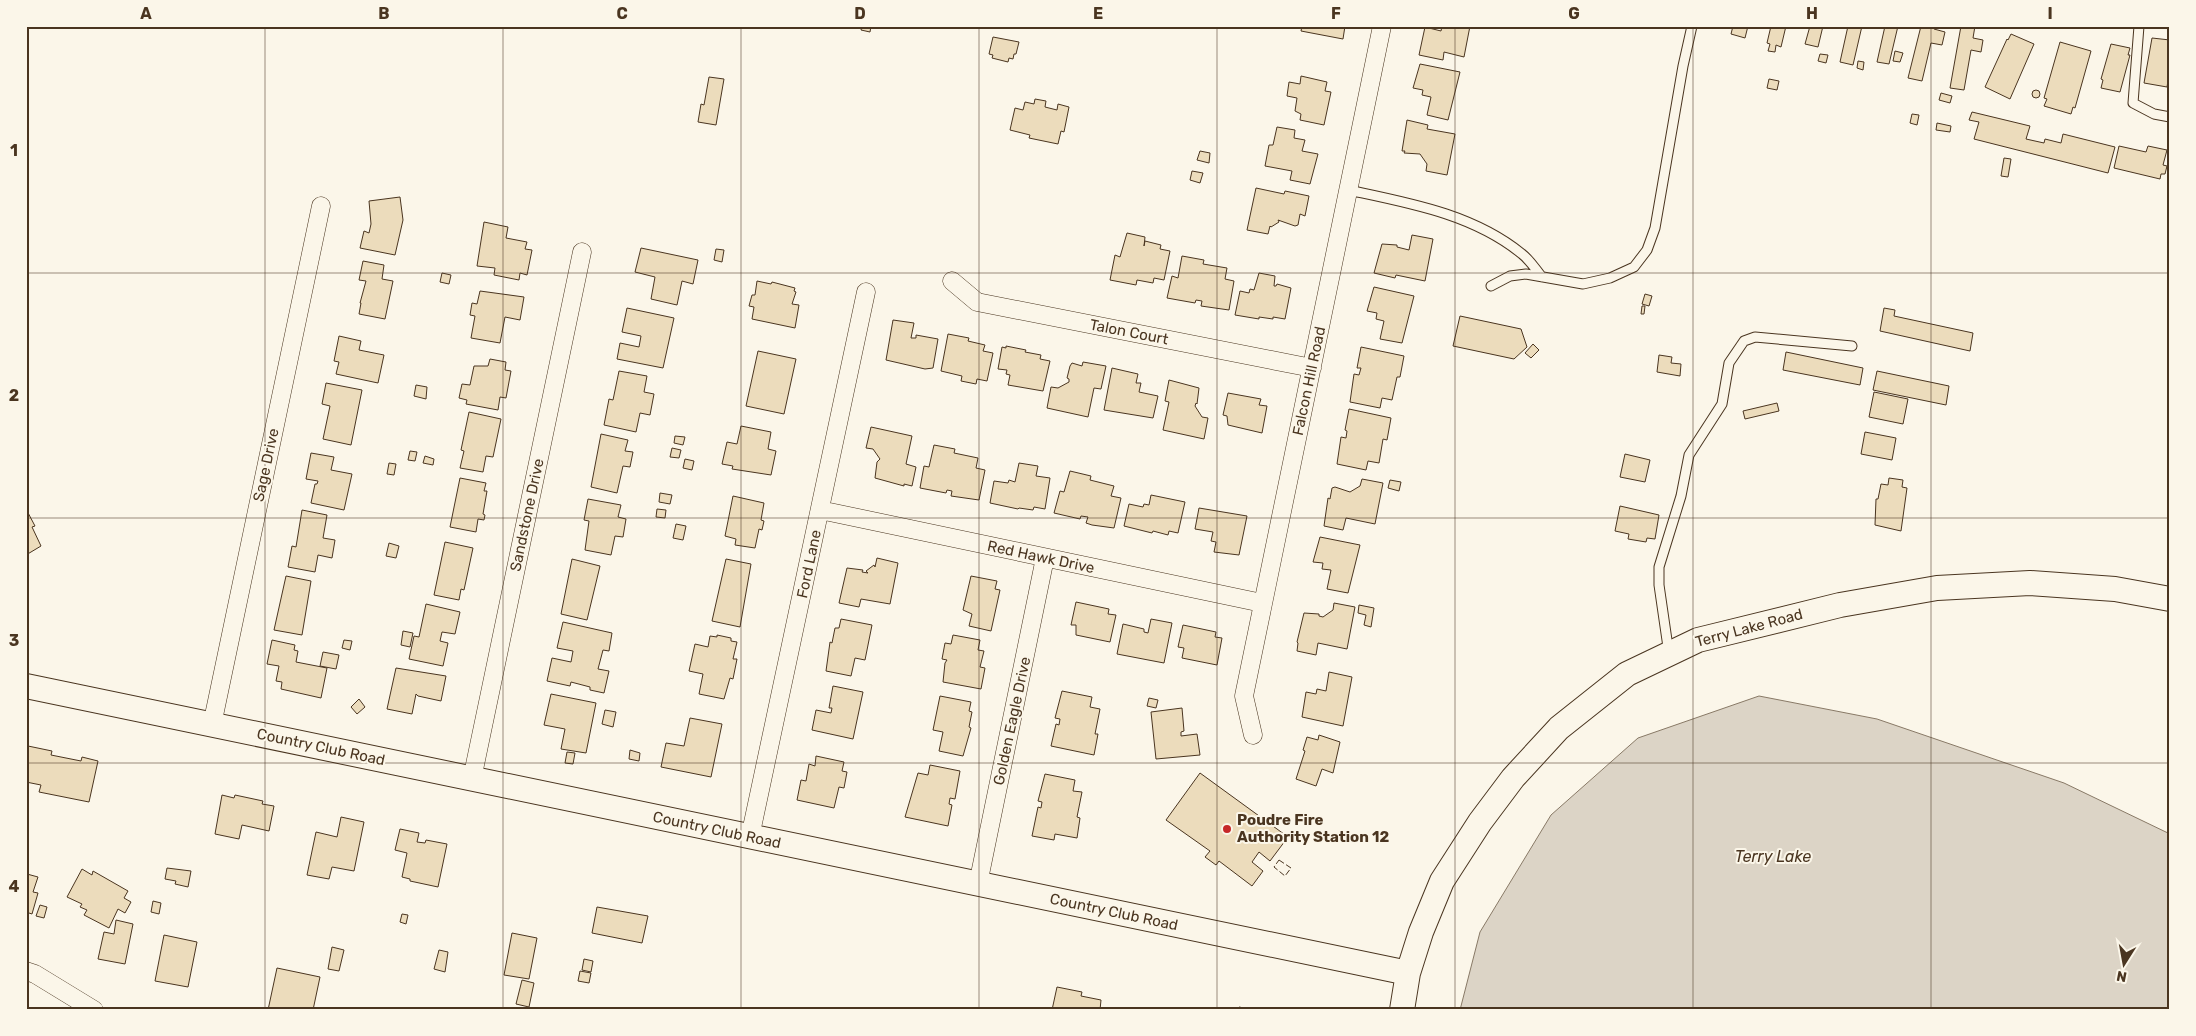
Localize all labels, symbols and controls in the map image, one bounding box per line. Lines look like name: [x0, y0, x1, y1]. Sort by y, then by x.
text: A: [140, 4, 152, 23]
text: B: [378, 4, 390, 23]
text: C: [616, 4, 628, 23]
text: D: [854, 4, 866, 23]
text: E: [1093, 4, 1103, 23]
text: F: [1331, 4, 1341, 23]
text: G: [1568, 4, 1580, 23]
text: H: [1806, 4, 1818, 23]
text: I: [2047, 4, 2053, 23]
text: 1: [10, 141, 18, 160]
street label: Talon Court: [1088, 316, 1170, 348]
street label: Falcon Hill Road: [1289, 325, 1329, 437]
text: 2: [9, 386, 19, 405]
street label: Sage Drive: [249, 427, 283, 503]
street label: Sandstone Drive: [506, 457, 548, 573]
street label: Ford Lane: [793, 528, 825, 600]
street label: Red Hawk Drive: [986, 537, 1096, 577]
street label: Terry Lake Road: [1693, 605, 1805, 651]
text: 3: [9, 631, 19, 650]
street label: Golden Eagle Drive: [990, 655, 1034, 787]
street label: Country Club Road: [255, 725, 387, 769]
street label: Country Club Road: [651, 808, 783, 852]
place label: Poudre Fire Authority Station 12: [1237, 811, 1390, 846]
marker: Poudre Fire Authority Station 12: [1221, 823, 1233, 835]
water label: Terry Lake: [1735, 847, 1811, 866]
text: 4: [9, 877, 20, 896]
street label: Country Club Road: [1048, 890, 1180, 934]
north arrow: [2098, 938, 2148, 988]
text: N: [2115, 967, 2128, 986]

